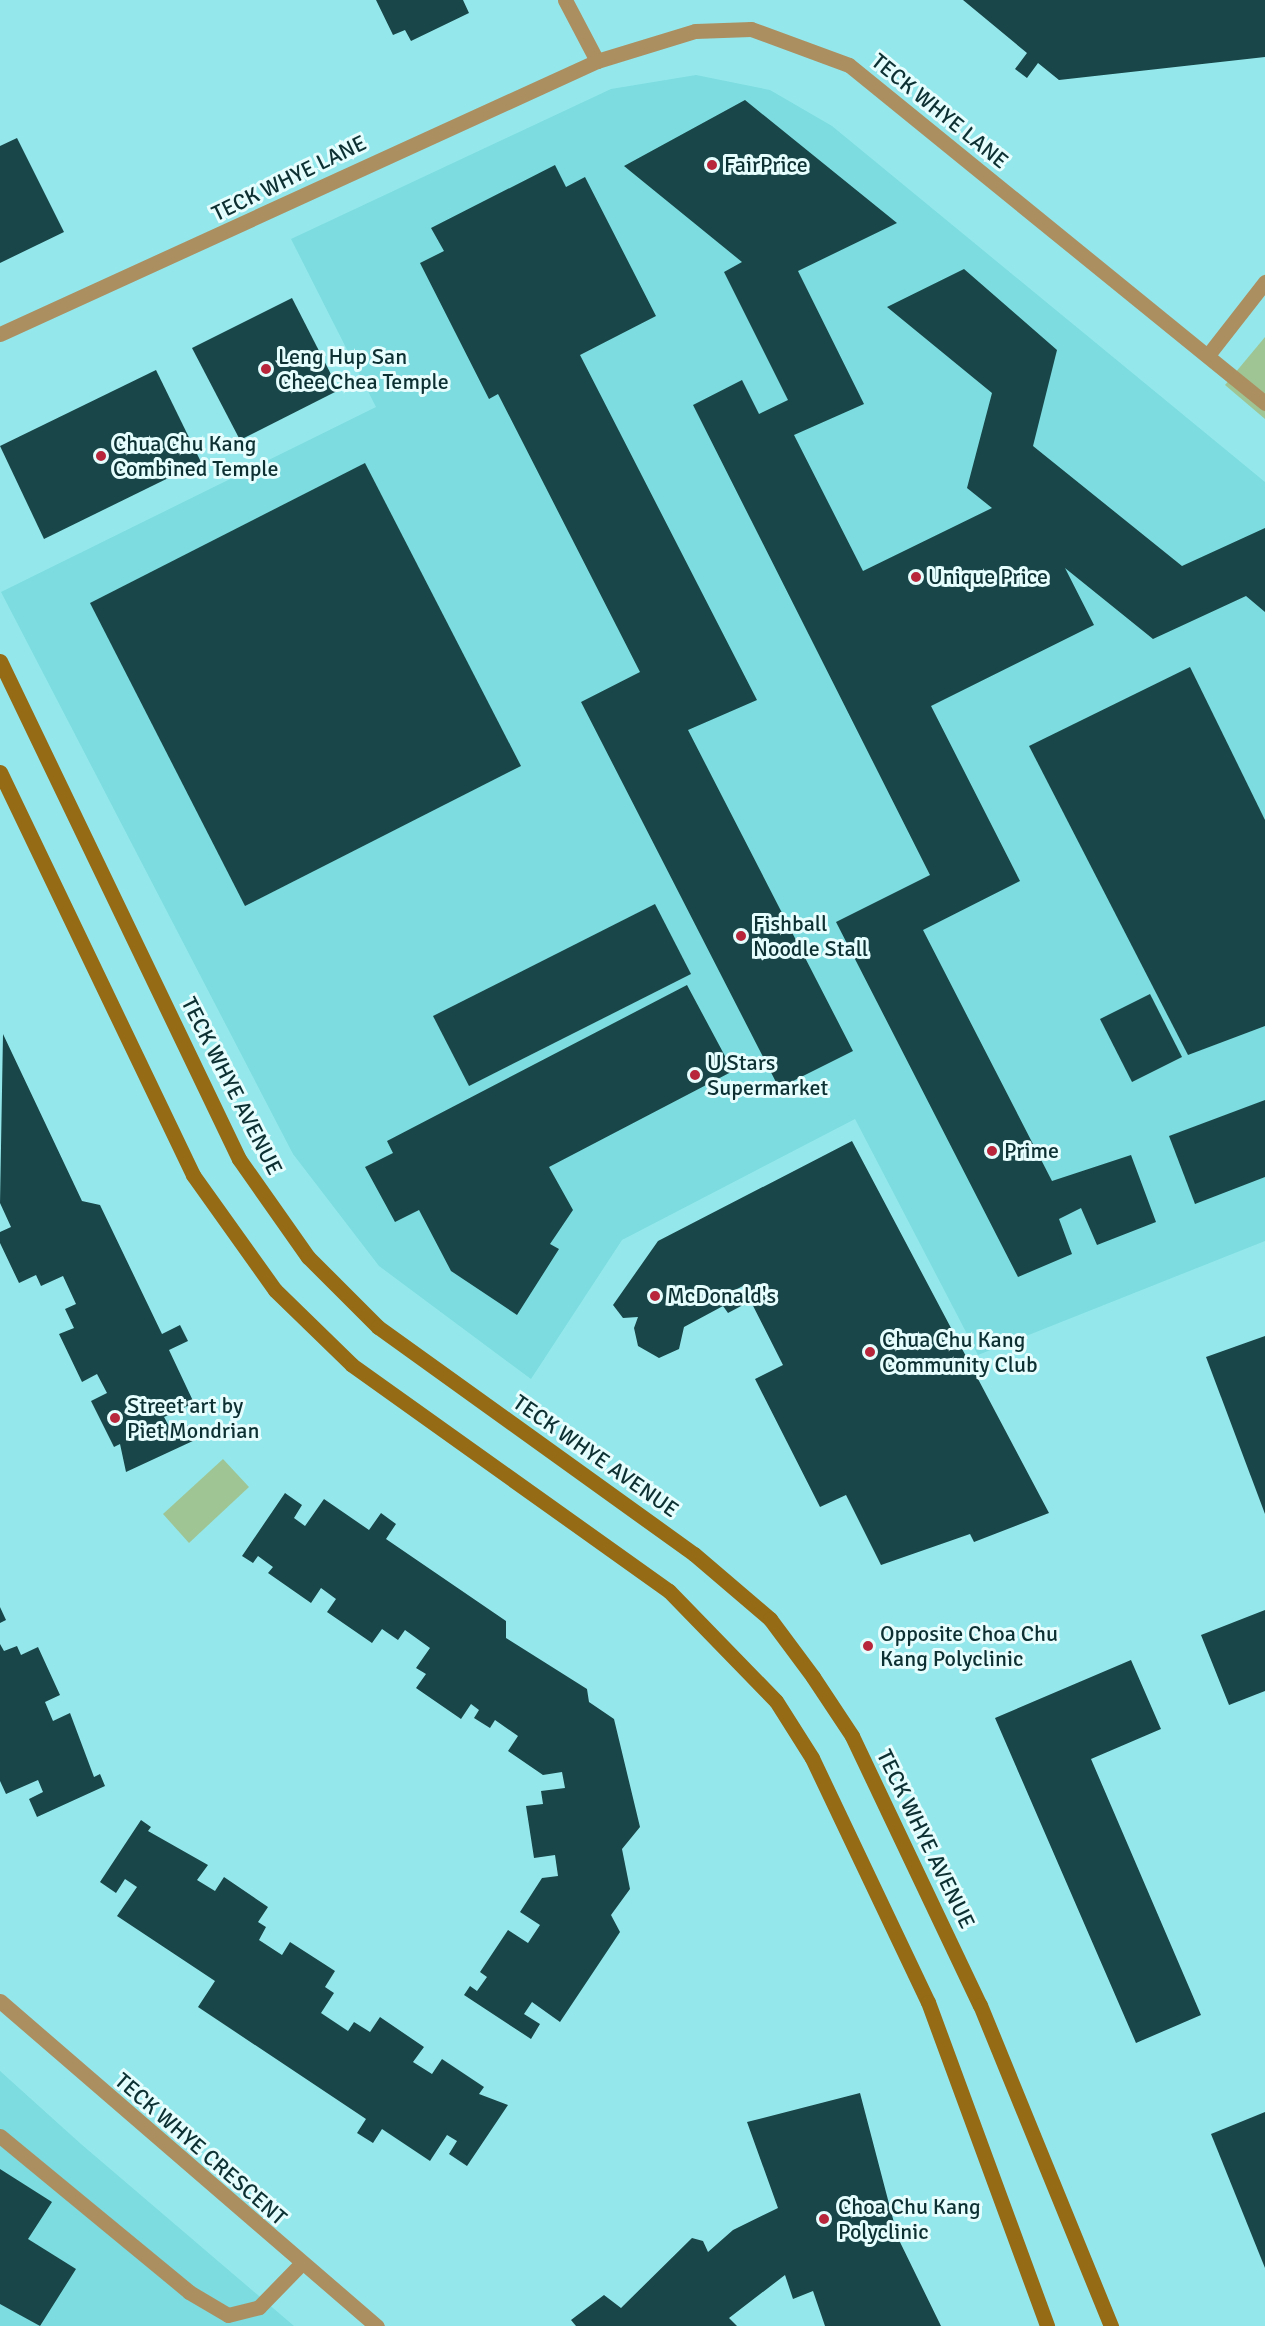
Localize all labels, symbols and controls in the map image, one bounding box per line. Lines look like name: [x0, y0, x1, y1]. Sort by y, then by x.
street label: TECK WHYE LANE: [866, 48, 1014, 174]
street label: TECK WHYE LANE: [208, 129, 370, 227]
place label: FairPrice: [724, 152, 808, 178]
marker: FairPrice: [705, 158, 719, 172]
place label: Leng Hup San Chee Chea Temple: [278, 343, 449, 394]
marker: Leng Hup San Chee Chea Temple: [259, 362, 273, 376]
place label: Chua Chu Kang Combined Temple: [113, 430, 279, 482]
marker: Chua Chu Kang Combined Temple: [94, 449, 108, 463]
place label: Unique Price: [928, 564, 1048, 590]
marker: Unique Price: [909, 570, 923, 584]
place label: Fishball Noodle Stall: [753, 910, 868, 962]
marker: Fishball Noodle Stall: [734, 929, 748, 943]
street label: TECK WHYE AVENUE: [176, 993, 288, 1179]
place label: U Stars Supermarket: [707, 1049, 828, 1100]
marker: U Stars Supermarket: [688, 1068, 702, 1082]
place label: Prime: [1004, 1138, 1059, 1164]
marker: Prime: [985, 1144, 999, 1158]
place label: McDonald's: [667, 1283, 776, 1309]
marker: McDonald's: [648, 1289, 662, 1303]
place label: Chua Chu Kang Community Club: [882, 1326, 1038, 1378]
marker: Chua Chu Kang Community Club: [863, 1345, 877, 1359]
street label: TECK WHYE AVENUE: [508, 1389, 684, 1523]
place label: Street art by Piet Mondrian: [127, 1392, 259, 1444]
marker: Street art by Piet Mondrian: [108, 1411, 122, 1425]
place label: Opposite Choa Chu Kang Polyclinic: [880, 1620, 1058, 1672]
marker: Opposite Choa Chu Kang Polyclinic: [861, 1639, 875, 1653]
street label: TECK WHYE AVENUE: [871, 1745, 981, 1933]
street label: TECK WHYE CRESCENT: [110, 2067, 292, 2231]
place label: Choa Chu Kang Polyclinic: [838, 2193, 981, 2244]
marker: Choa Chu Kang Polyclinic: [815, 2210, 833, 2228]

